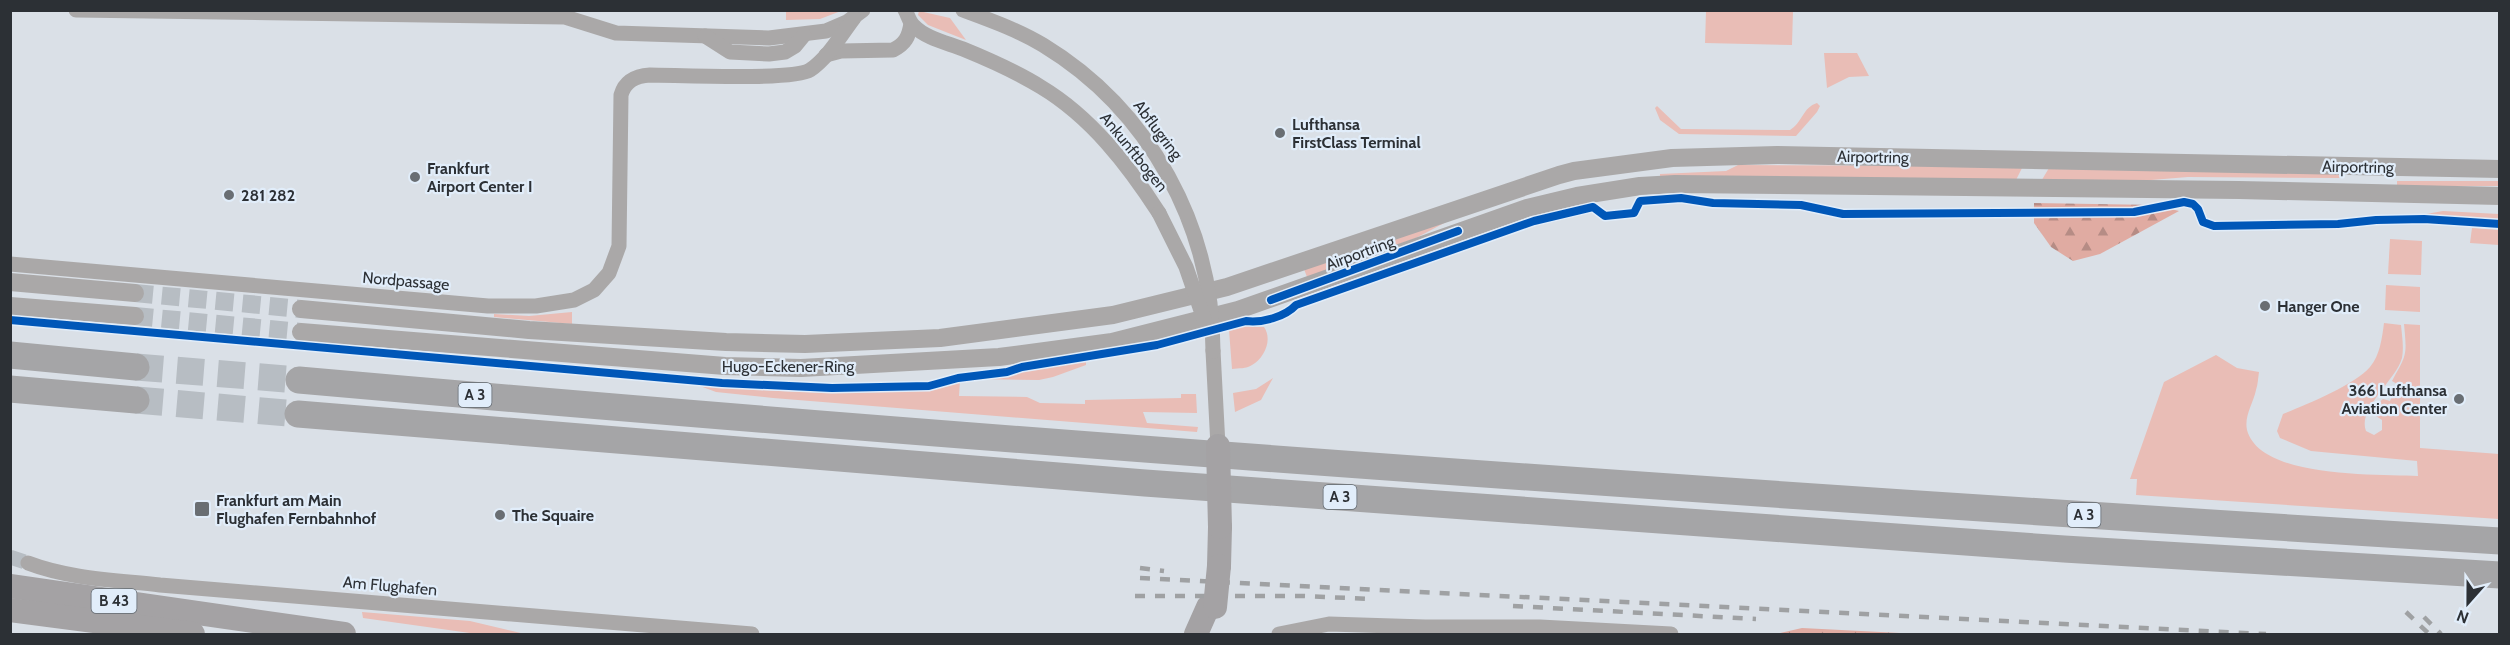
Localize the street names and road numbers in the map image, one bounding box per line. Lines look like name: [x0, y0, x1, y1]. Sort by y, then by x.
street label: Abflugring: [1130, 97, 1187, 164]
street label: Ankunftbogen: [1096, 108, 1172, 196]
street label: Airportring: [1837, 147, 1910, 167]
street label: Airportring: [2322, 157, 2395, 177]
street label: Airportring: [1323, 231, 1398, 274]
street label: Nordpassage: [362, 268, 450, 294]
street label: Hugo-Eckener-Ring: [722, 357, 855, 376]
road number: A 3: [458, 383, 492, 407]
road number: A 3: [1324, 485, 1356, 509]
road number: A 3: [2068, 503, 2100, 527]
street label: Am Flughafen: [342, 572, 438, 600]
road number: B 43: [92, 589, 136, 613]

